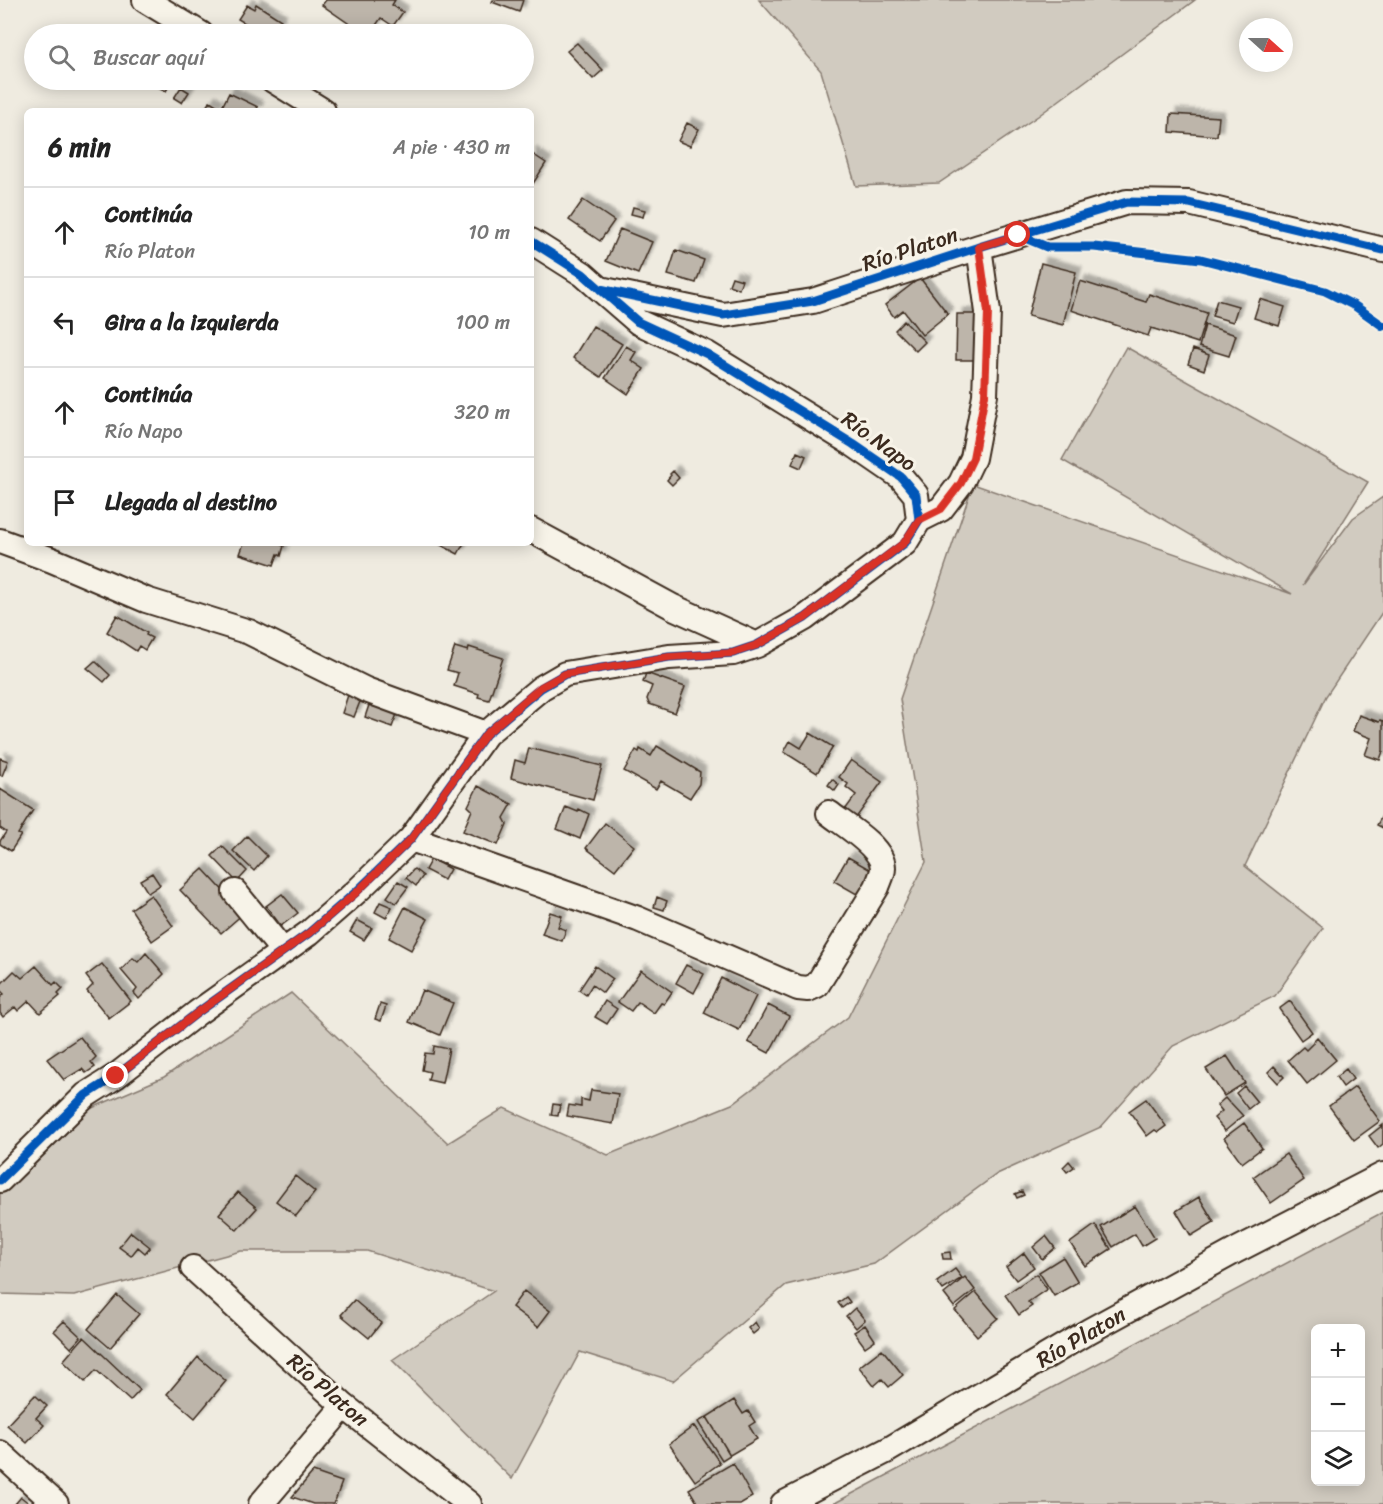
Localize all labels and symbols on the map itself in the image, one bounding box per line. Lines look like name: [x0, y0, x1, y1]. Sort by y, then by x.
north arrow: [1239, 18, 1293, 72]
street label: Río Platon: [857, 215, 963, 283]
route start: [1004, 221, 1030, 247]
street label: Río Napo: [833, 400, 925, 482]
route end: [102, 1062, 128, 1088]
street label: Río Platon: [1028, 1295, 1134, 1379]
street label: Río Platon: [278, 1343, 378, 1437]

